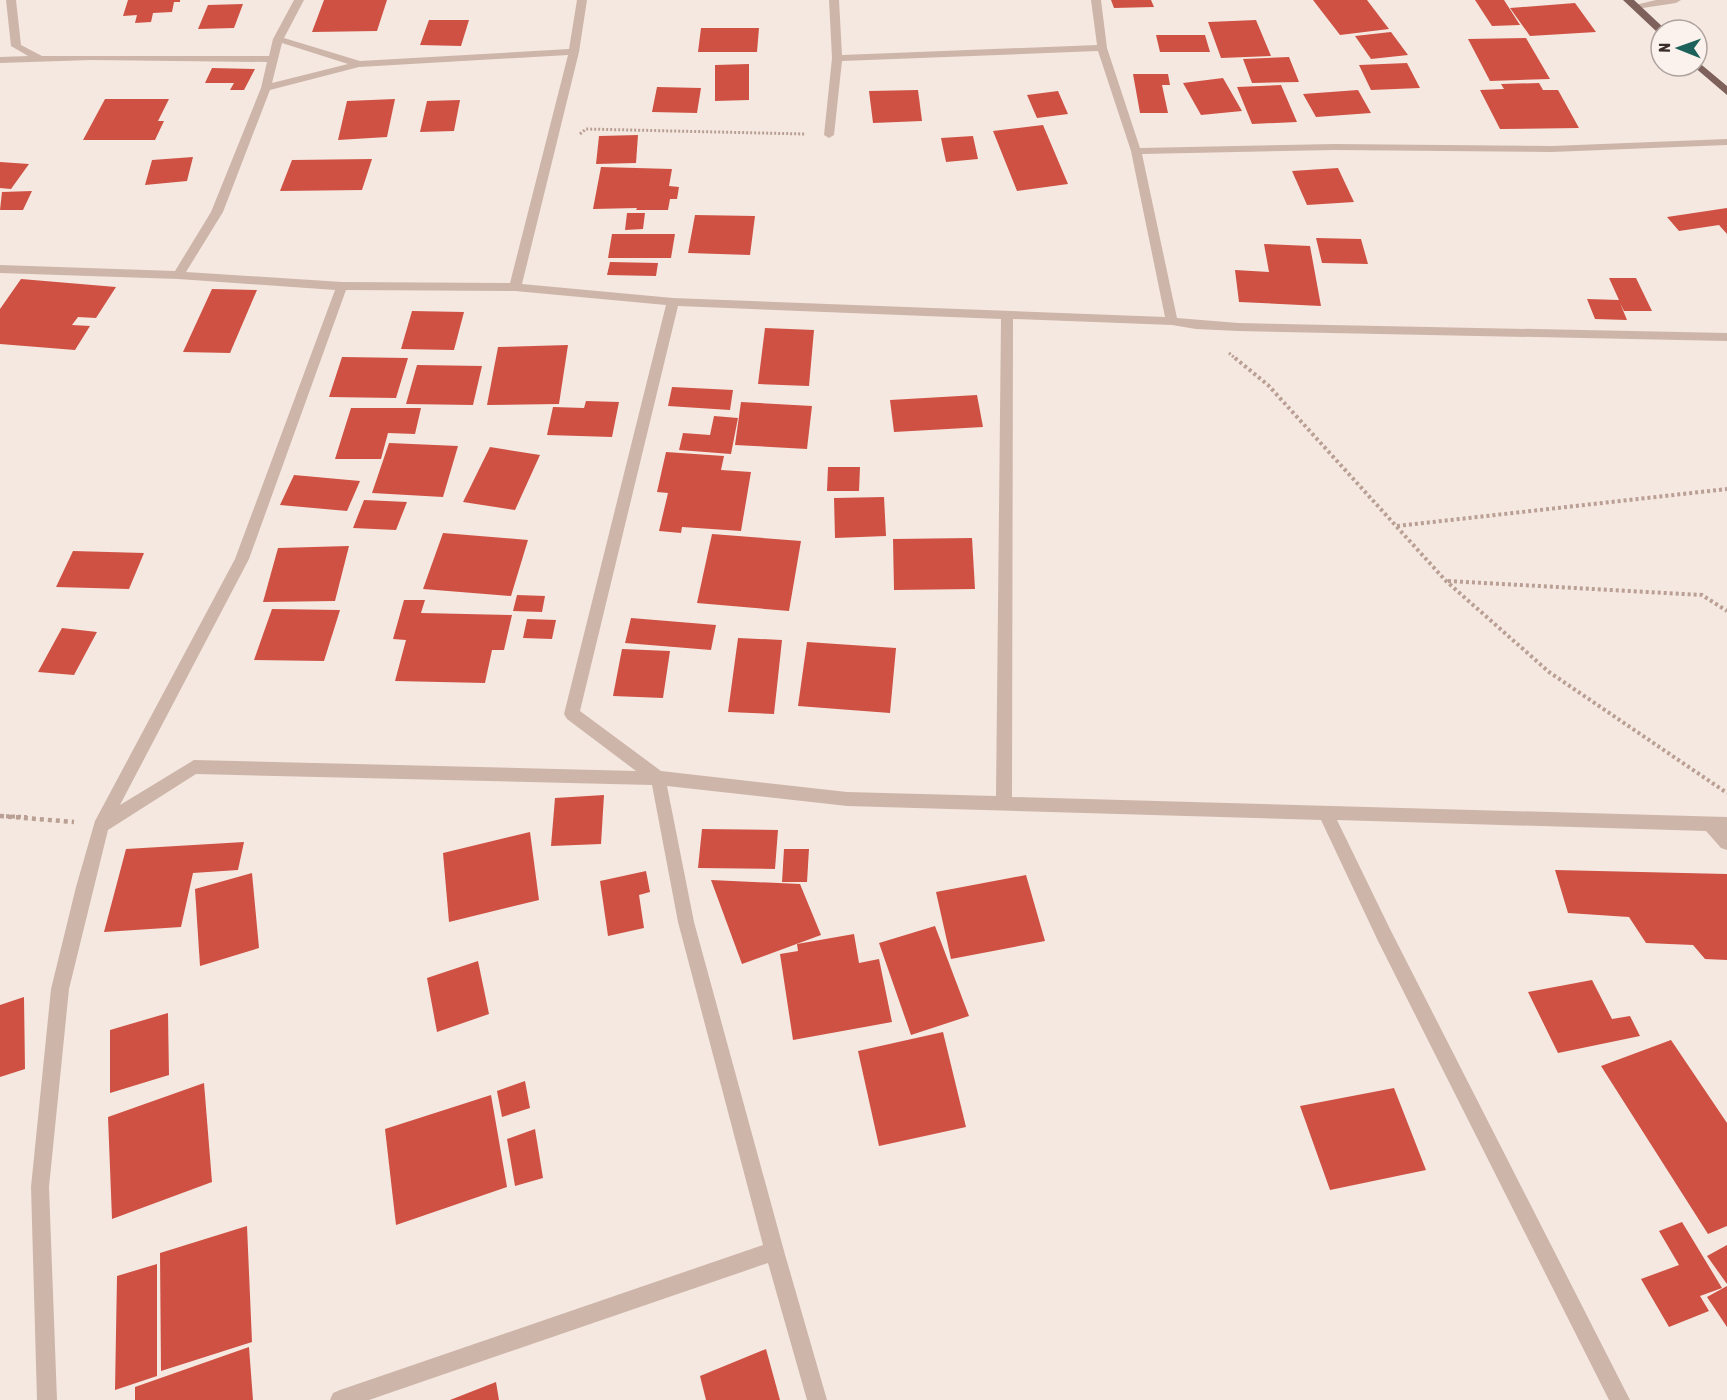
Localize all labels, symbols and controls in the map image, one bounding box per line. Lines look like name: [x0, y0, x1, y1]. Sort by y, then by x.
north arrow: [1649, 18, 1709, 78]
text: N: [1655, 43, 1673, 53]

